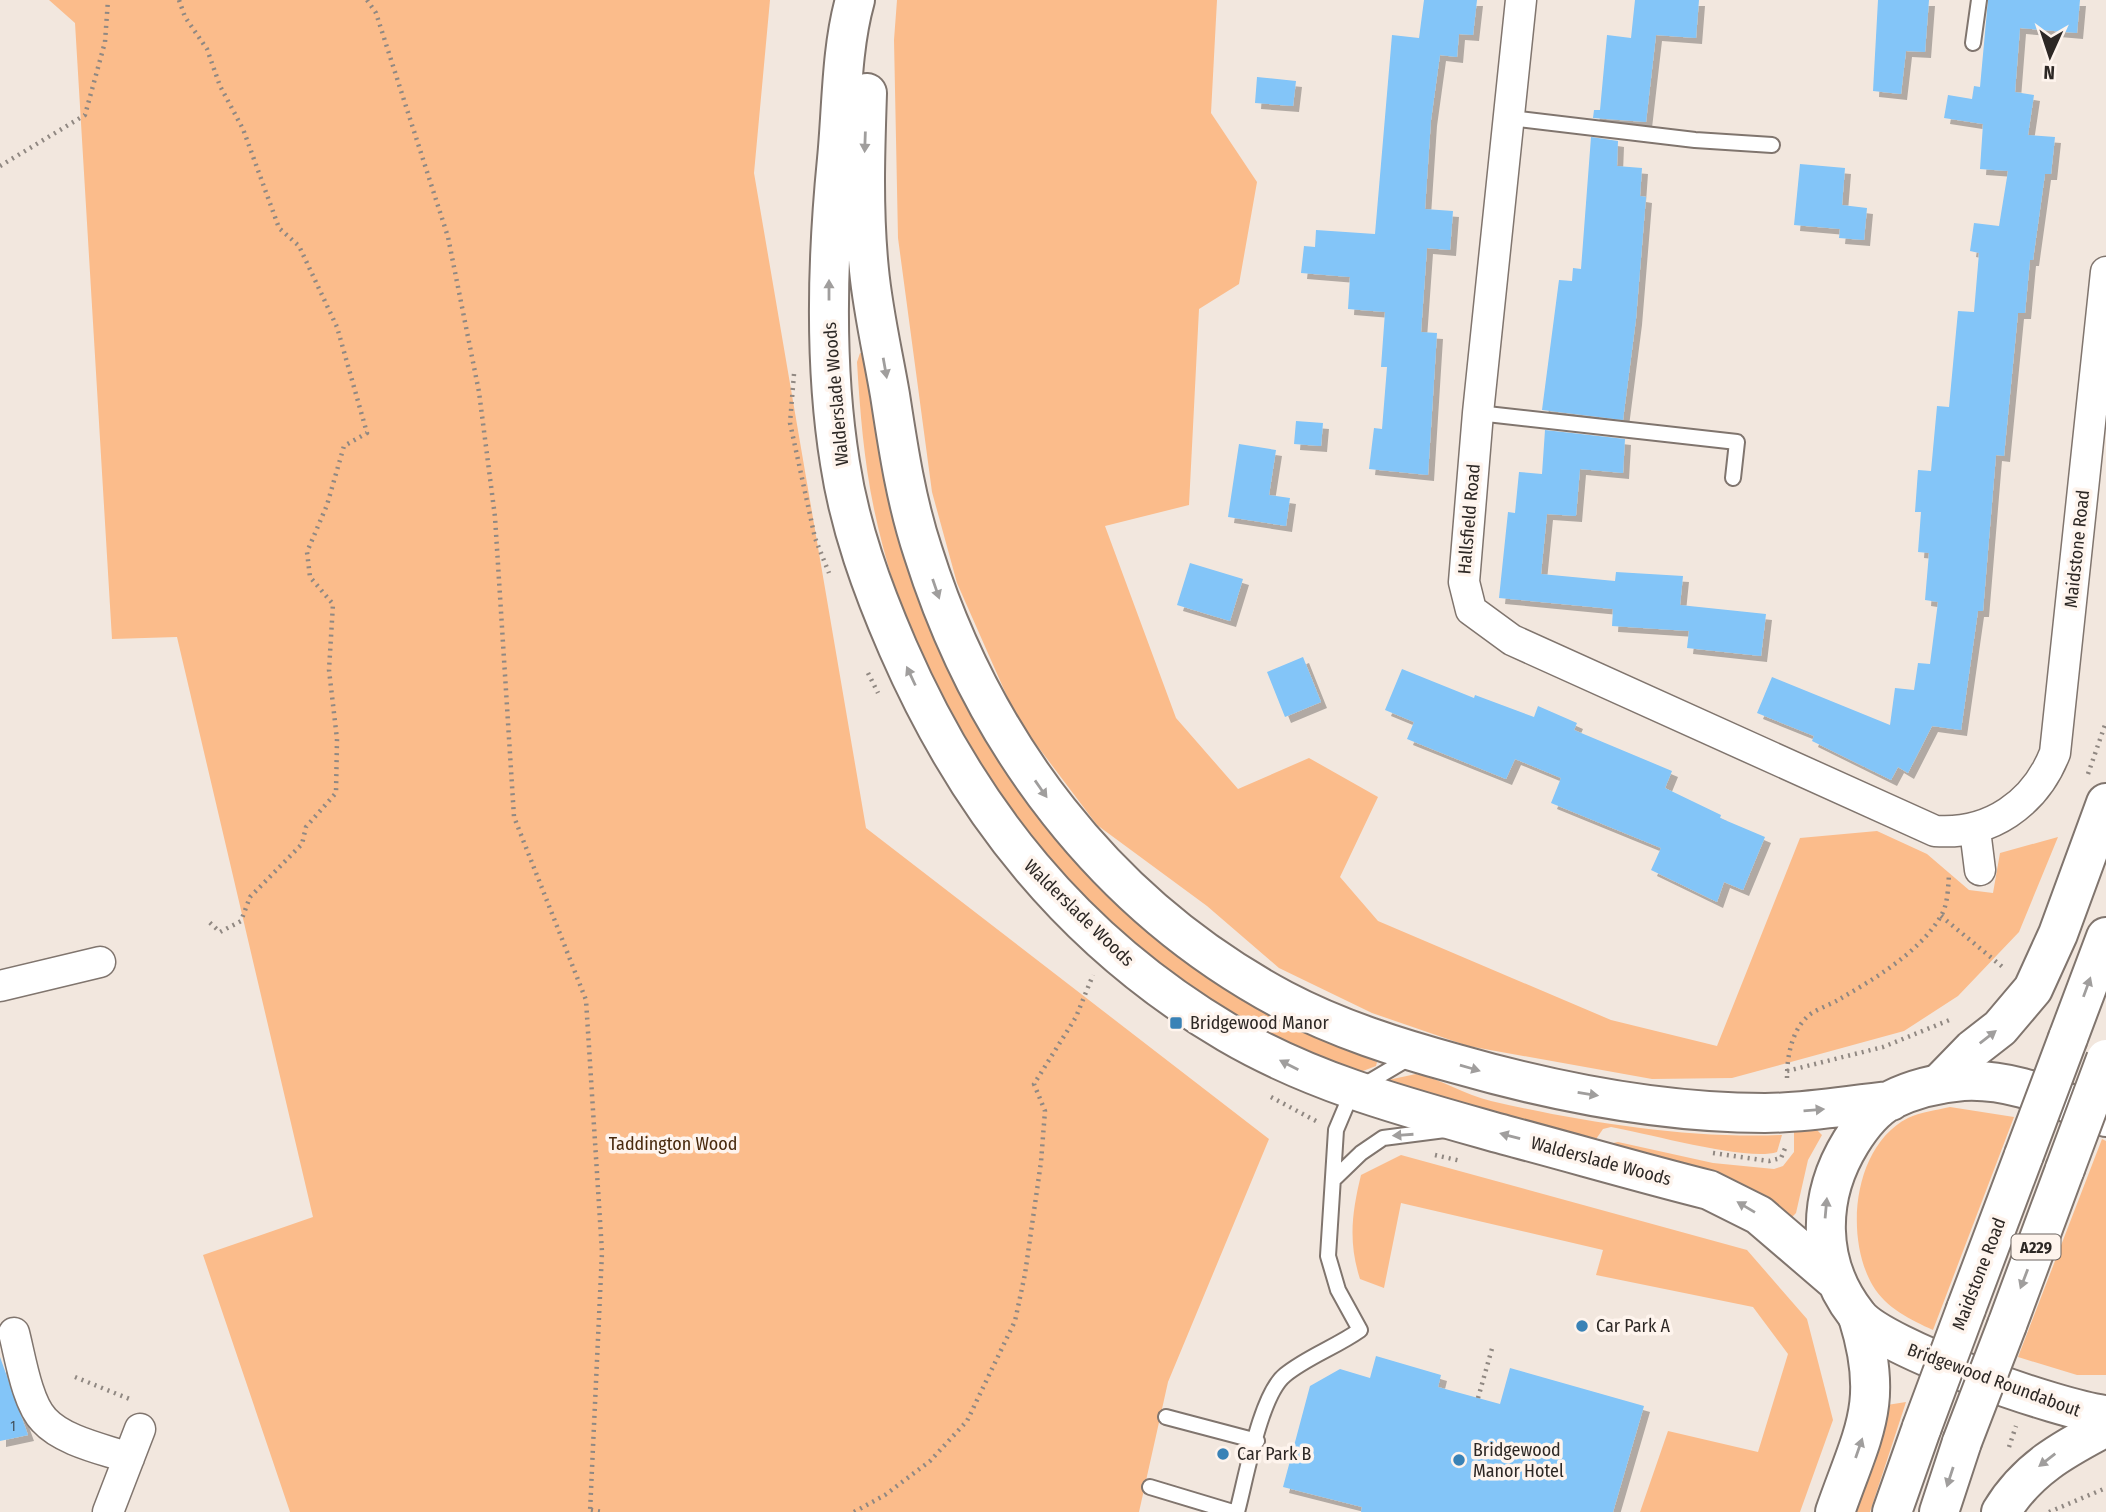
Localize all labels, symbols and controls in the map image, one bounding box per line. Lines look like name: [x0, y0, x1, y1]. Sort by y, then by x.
north arrow: [2015, 21, 2085, 91]
text: N: [2043, 61, 2055, 84]
one-way arrow: [860, 131, 871, 153]
one-way arrow: [823, 279, 835, 301]
street label: Walderslade Woods: [819, 321, 853, 467]
one-way arrow: [880, 357, 891, 379]
street label: Hallsfield Road: [1453, 463, 1485, 575]
street label: Maidstone Road: [2060, 489, 2094, 609]
one-way arrow: [931, 578, 942, 599]
one-way arrow: [905, 666, 916, 686]
one-way arrow: [1034, 780, 1048, 798]
street label: Walderslade Woods: [1019, 855, 1139, 971]
one-way arrow: [2082, 977, 2093, 998]
place label: Bridgewood Manor: [1190, 1012, 1330, 1034]
marker: Bridgewood Manor: [1168, 1015, 1184, 1031]
one-way arrow: [1979, 1031, 1997, 1045]
one-way arrow: [1279, 1059, 1299, 1070]
one-way arrow: [1459, 1063, 1481, 1074]
one-way arrow: [1577, 1089, 1599, 1100]
one-way arrow: [1803, 1104, 1825, 1115]
one-way arrow: [1392, 1130, 1414, 1141]
one-way arrow: [1499, 1130, 1521, 1141]
street label: Walderslade Woods: [1528, 1132, 1674, 1190]
park label: Taddington Wood: [609, 1133, 737, 1155]
one-way arrow: [1821, 1196, 1832, 1218]
one-way arrow: [1736, 1201, 1755, 1213]
street label: Maidstone Road: [1947, 1215, 2011, 1333]
road number: A229: [2011, 1234, 2060, 1260]
one-way arrow: [2018, 1269, 2029, 1290]
place label: Car Park A: [1596, 1315, 1670, 1337]
marker: Car Park A: [1574, 1318, 1590, 1334]
street label: Bridgewood Roundabout: [1904, 1338, 2084, 1422]
house number: 1: [10, 1418, 16, 1435]
one-way arrow: [1854, 1437, 1865, 1458]
place label: Bridgewood Manor Hotel: [1473, 1439, 1564, 1482]
place label: Car Park B: [1237, 1443, 1311, 1465]
marker: Car Park B: [1215, 1446, 1231, 1462]
marker: Bridgewood Manor Hotel: [1451, 1452, 1467, 1468]
one-way arrow: [2038, 1453, 2056, 1467]
one-way arrow: [1944, 1467, 1955, 1488]

